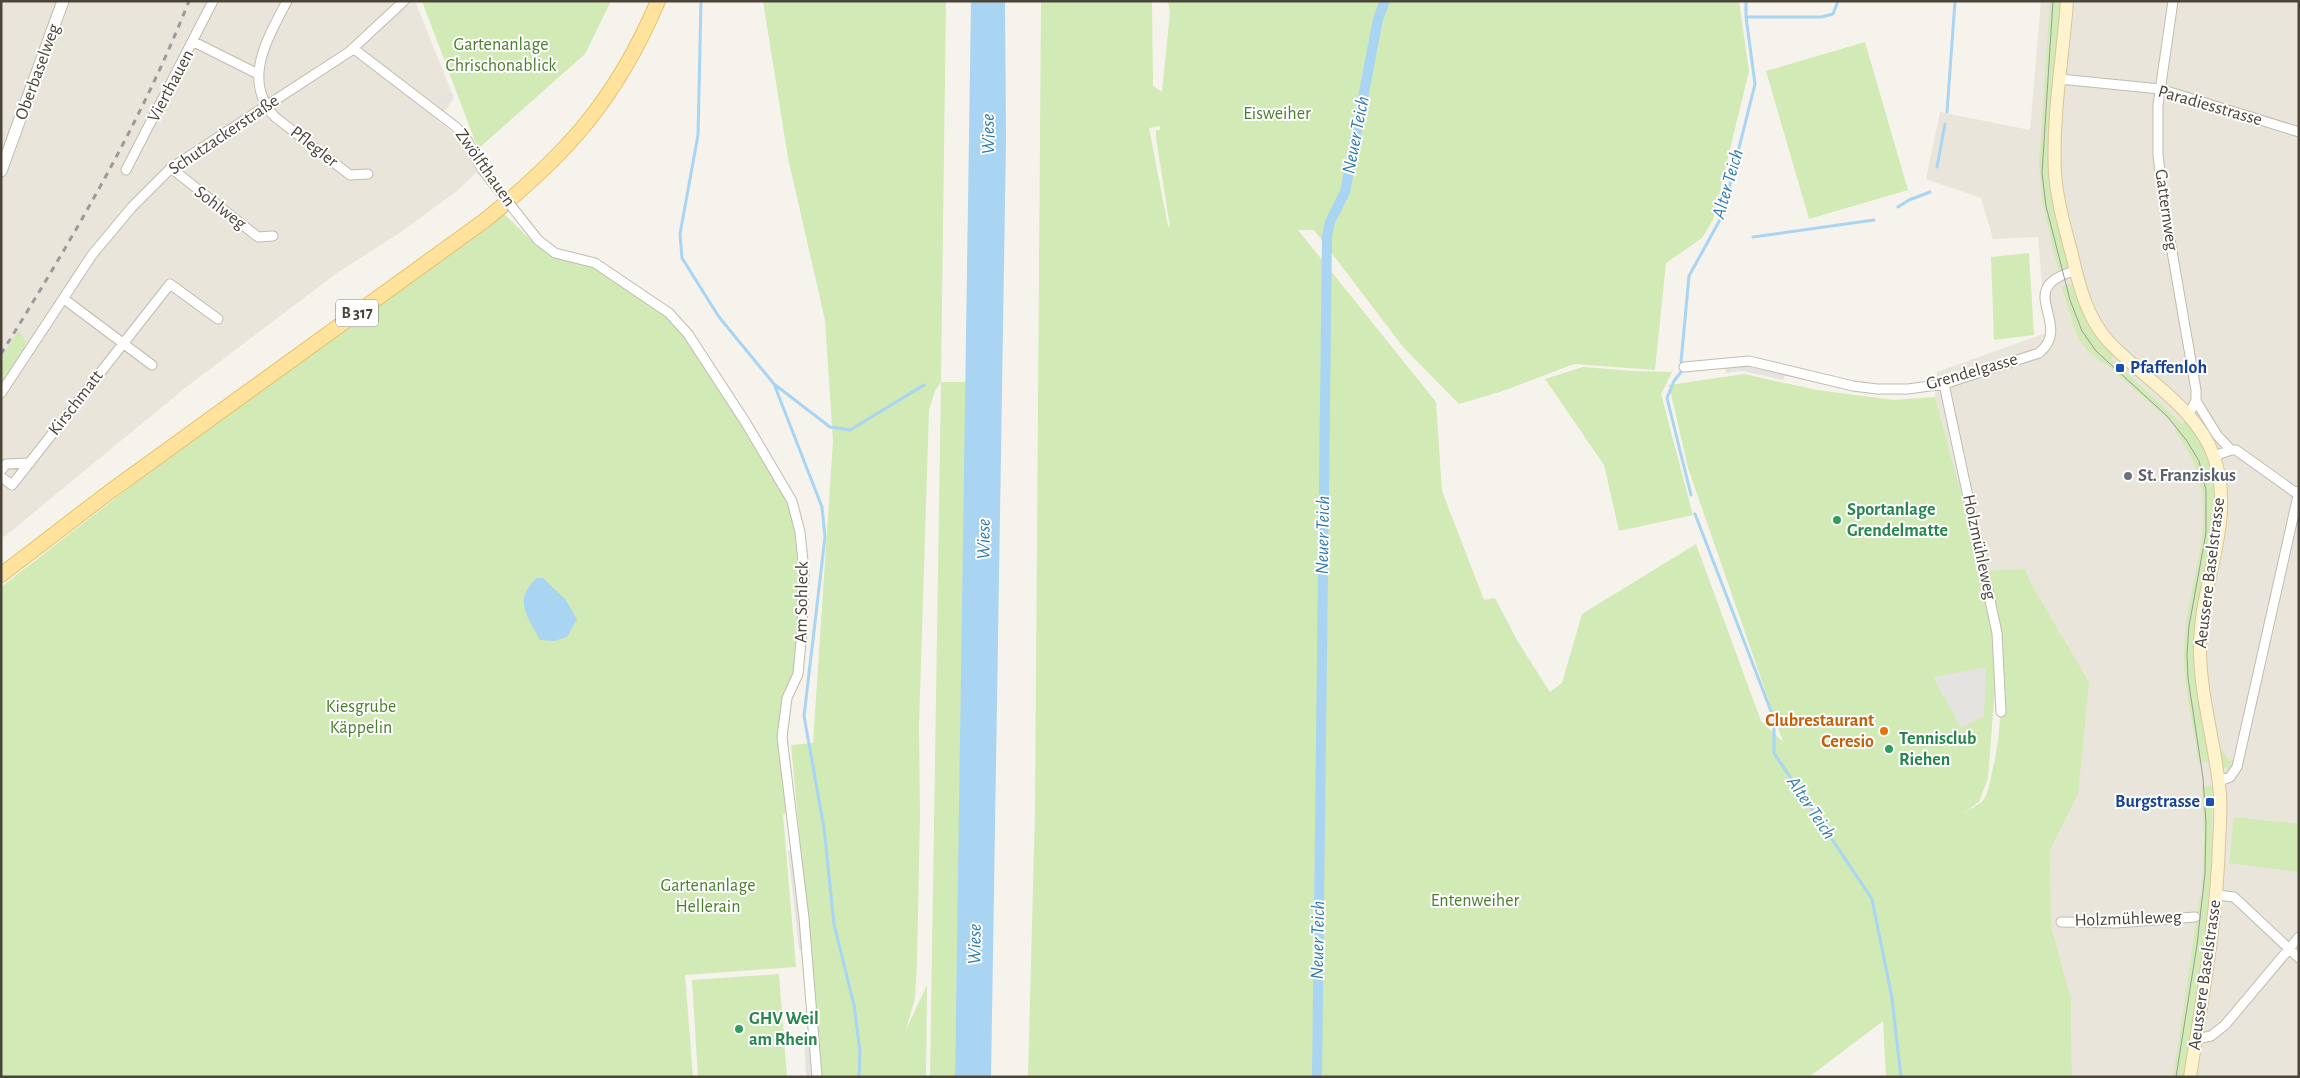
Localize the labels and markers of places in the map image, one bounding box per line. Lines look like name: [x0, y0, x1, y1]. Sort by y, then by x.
place label: Pfaffenloh: [2130, 359, 2207, 377]
marker: Pfaffenloh: [2114, 362, 2126, 374]
place label: St. Franziskus: [2138, 467, 2236, 485]
marker: St. Franziskus: [2122, 470, 2134, 482]
place label: Sportanlage Grendelmatte: [1847, 501, 1948, 540]
marker: Sportanlage Grendelmatte: [1831, 514, 1843, 526]
place label: Clubrestaurant Ceresio: [1765, 712, 1874, 751]
marker: Clubrestaurant Ceresio: [1878, 725, 1890, 737]
place label: Tennisclub Riehen: [1899, 730, 1976, 769]
marker: Tennisclub Riehen: [1883, 743, 1895, 755]
place label: Burgstrasse: [2115, 793, 2200, 811]
marker: Burgstrasse: [2204, 796, 2216, 808]
place label: GHV Weil am Rhein: [749, 1010, 819, 1049]
marker: GHV Weil am Rhein: [733, 1023, 745, 1035]

